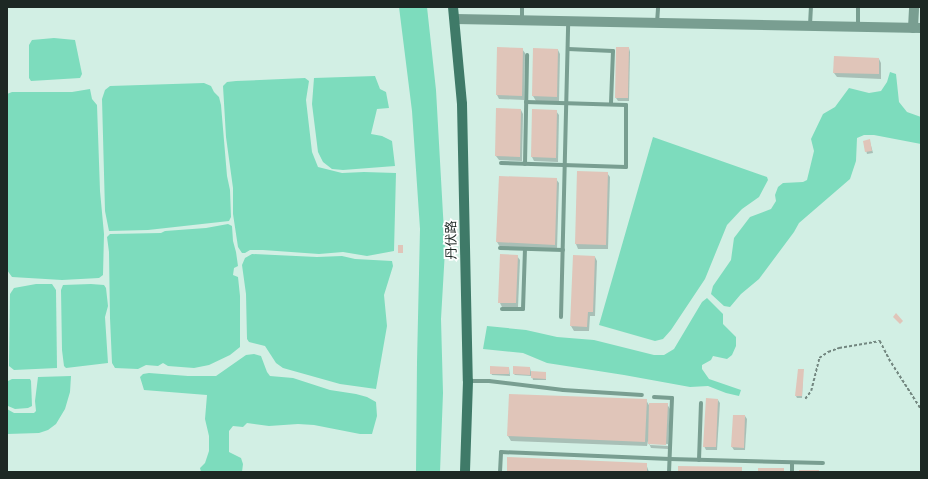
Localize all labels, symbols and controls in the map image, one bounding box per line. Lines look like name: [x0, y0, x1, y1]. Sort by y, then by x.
street label: 丹伏路: [444, 220, 460, 260]

